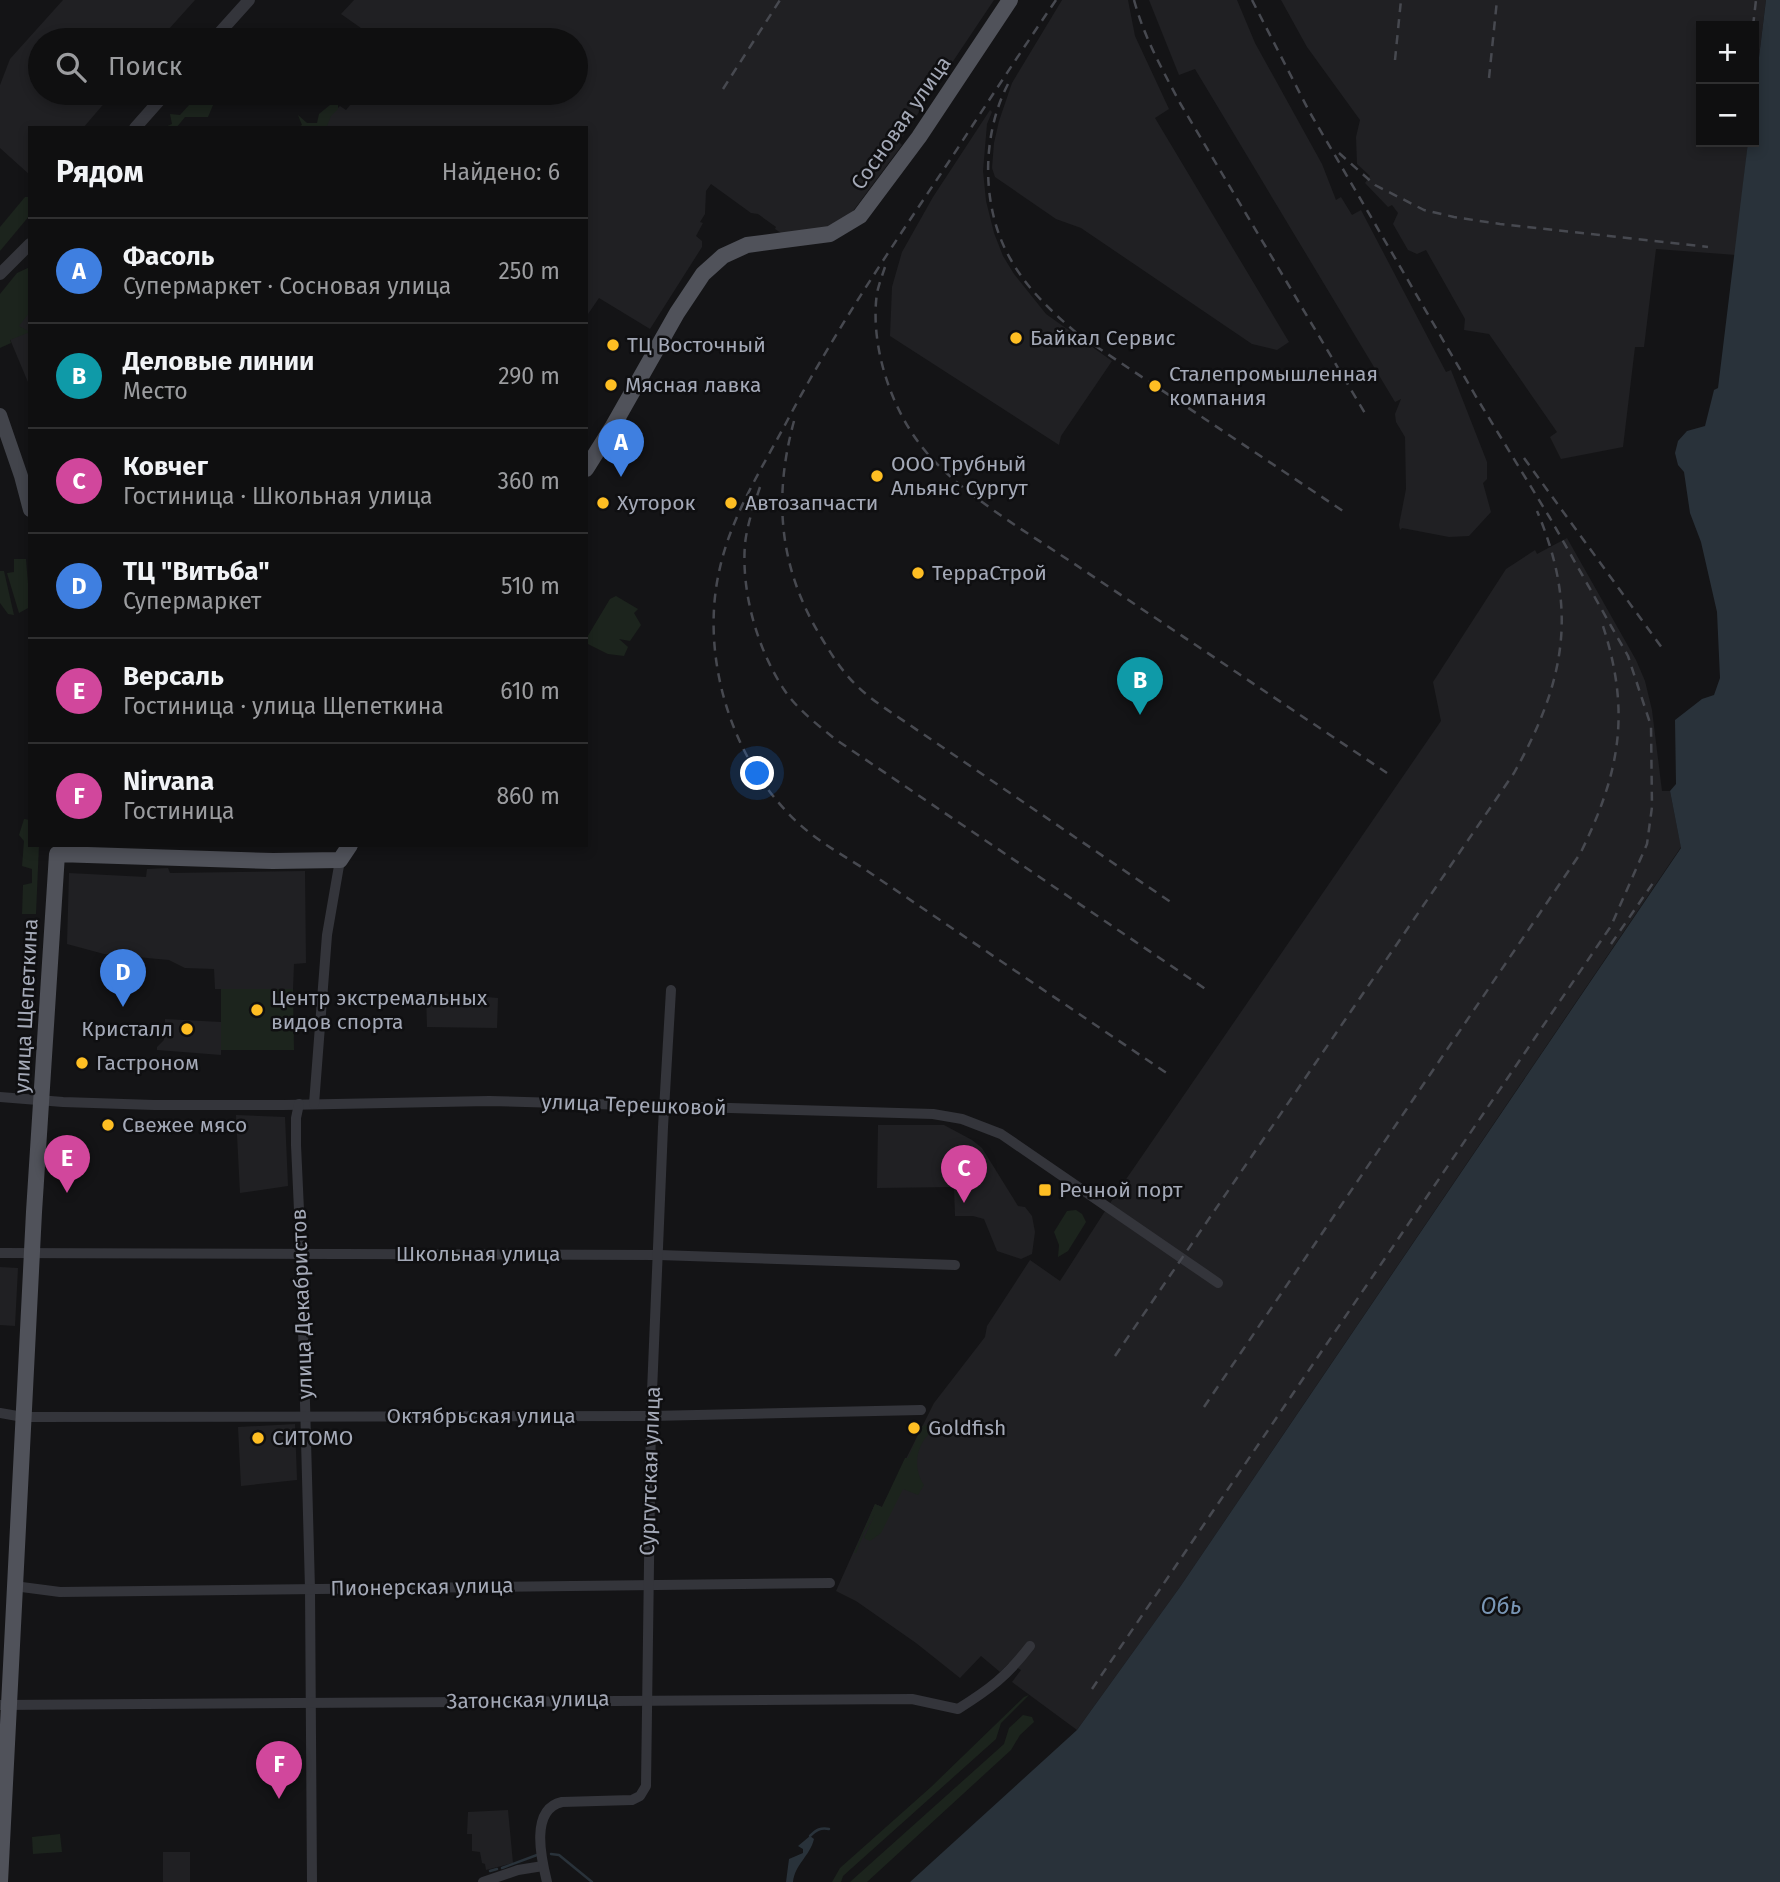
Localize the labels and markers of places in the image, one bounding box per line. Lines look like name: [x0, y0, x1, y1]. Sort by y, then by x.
place label: Байкал Сервис: [1030, 325, 1176, 351]
marker: Байкал Сервис: [1008, 330, 1024, 346]
place label: ТЦ Восточный: [627, 332, 766, 358]
marker: ТЦ Восточный: [605, 337, 621, 353]
place label: Сталепромышленная компания: [1169, 361, 1378, 411]
place label: Мясная лавка: [625, 372, 761, 398]
marker: Мясная лавка: [603, 377, 619, 393]
marker: Сталепромышленная компания: [1147, 378, 1163, 394]
pin: A: [598, 419, 644, 477]
place label: ООО Трубный Альянс Сургут: [891, 451, 1028, 501]
marker: ООО Трубный Альянс Сургут: [869, 468, 885, 484]
place label: Хуторок: [617, 490, 695, 516]
place label: Автозапчасти: [745, 490, 878, 516]
marker: Хуторок: [595, 495, 611, 511]
marker: Автозапчасти: [723, 495, 739, 511]
place label: ТерраСтрой: [932, 560, 1047, 586]
marker: ТерраСтрой: [910, 565, 926, 581]
pin: B: [1117, 657, 1163, 715]
pin: D: [100, 949, 146, 1007]
place label: Центр экстремальных видов спорта: [271, 985, 488, 1035]
marker: Центр экстремальных видов спорта: [249, 1002, 265, 1018]
place label: Кристалл: [81, 1016, 173, 1042]
marker: Кристалл: [179, 1021, 195, 1037]
place label: Гастроном: [96, 1050, 199, 1076]
marker: Гастроном: [74, 1055, 90, 1071]
place label: Свежее мясо: [122, 1112, 247, 1138]
marker: Свежее мясо: [100, 1117, 116, 1133]
pin: E: [44, 1135, 90, 1193]
pin: C: [941, 1145, 987, 1203]
place label: Речной порт: [1059, 1177, 1183, 1203]
marker: Речной порт: [1037, 1182, 1053, 1198]
place label: Goldfish: [928, 1415, 1006, 1441]
marker: Goldfish: [906, 1420, 922, 1436]
place label: СИТОМО: [272, 1425, 353, 1451]
marker: СИТОМО: [250, 1430, 266, 1446]
pin: F: [256, 1741, 302, 1799]

